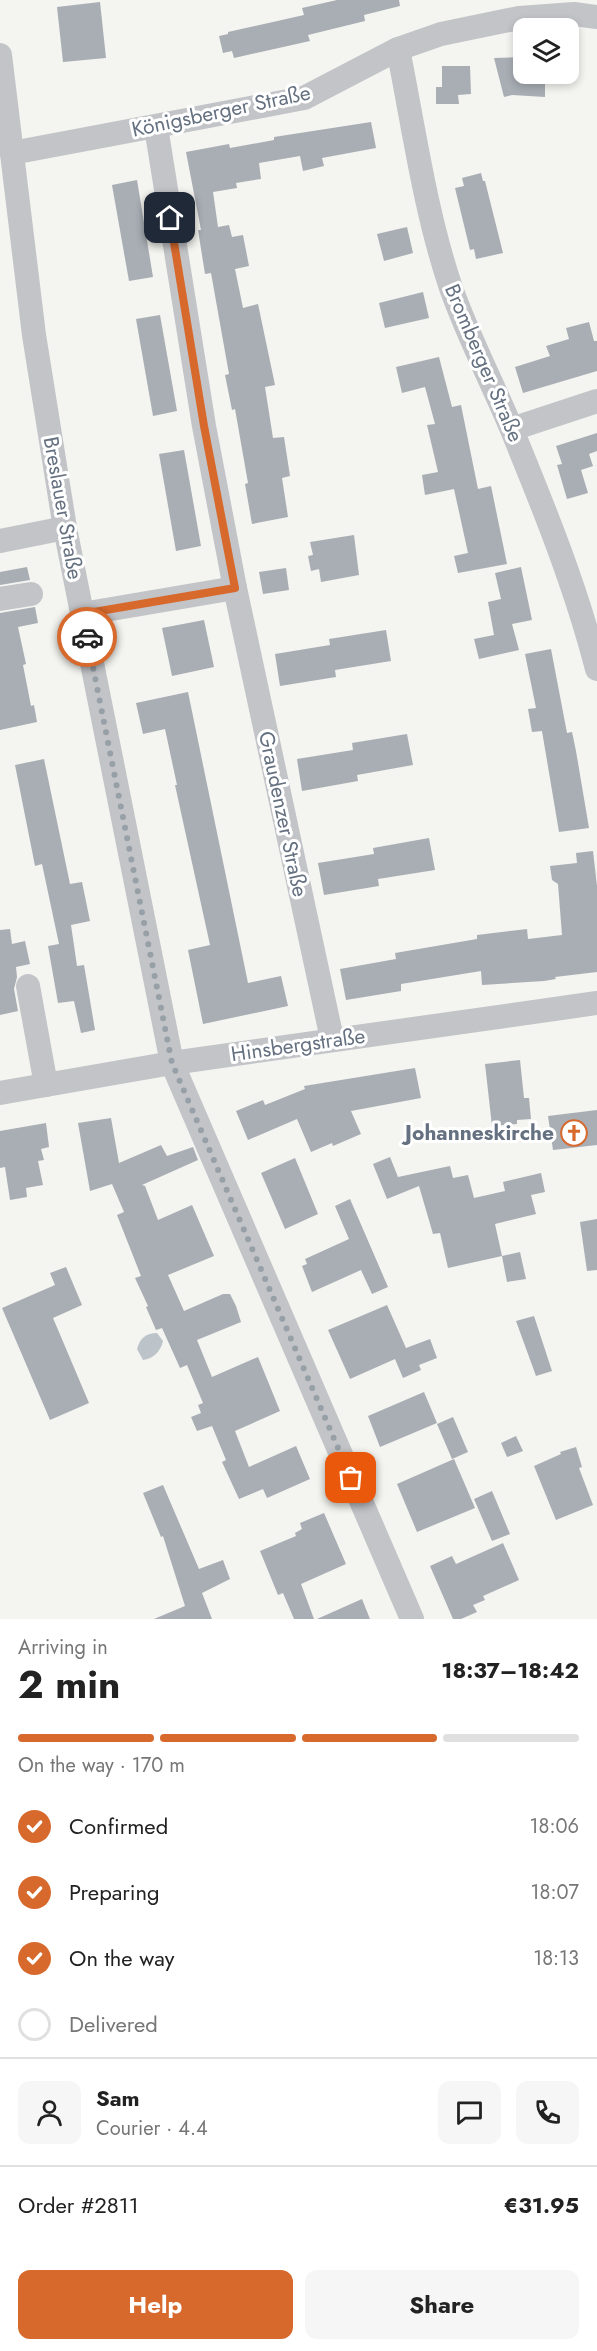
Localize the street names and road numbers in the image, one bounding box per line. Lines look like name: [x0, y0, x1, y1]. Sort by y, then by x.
street label: Königsberger Straße: [129, 77, 313, 145]
street label: Bromberger Straße: [437, 279, 531, 447]
street label: Breslauer Straße: [36, 434, 90, 582]
street label: Graudenzer Straße: [251, 728, 315, 900]
street label: Hinsbergstraße: [229, 1021, 367, 1069]

